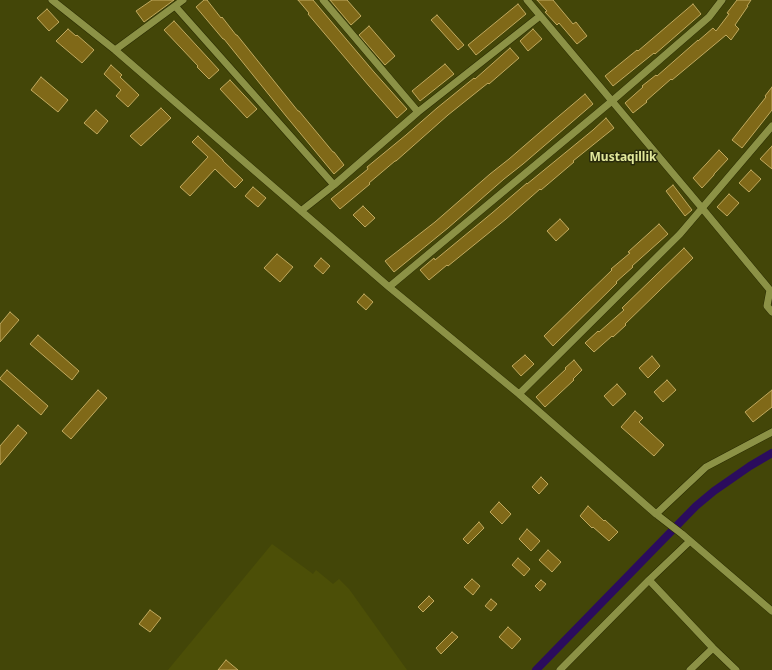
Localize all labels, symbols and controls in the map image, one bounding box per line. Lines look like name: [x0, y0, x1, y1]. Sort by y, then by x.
district label: Mustaqillik: [590, 151, 656, 165]

